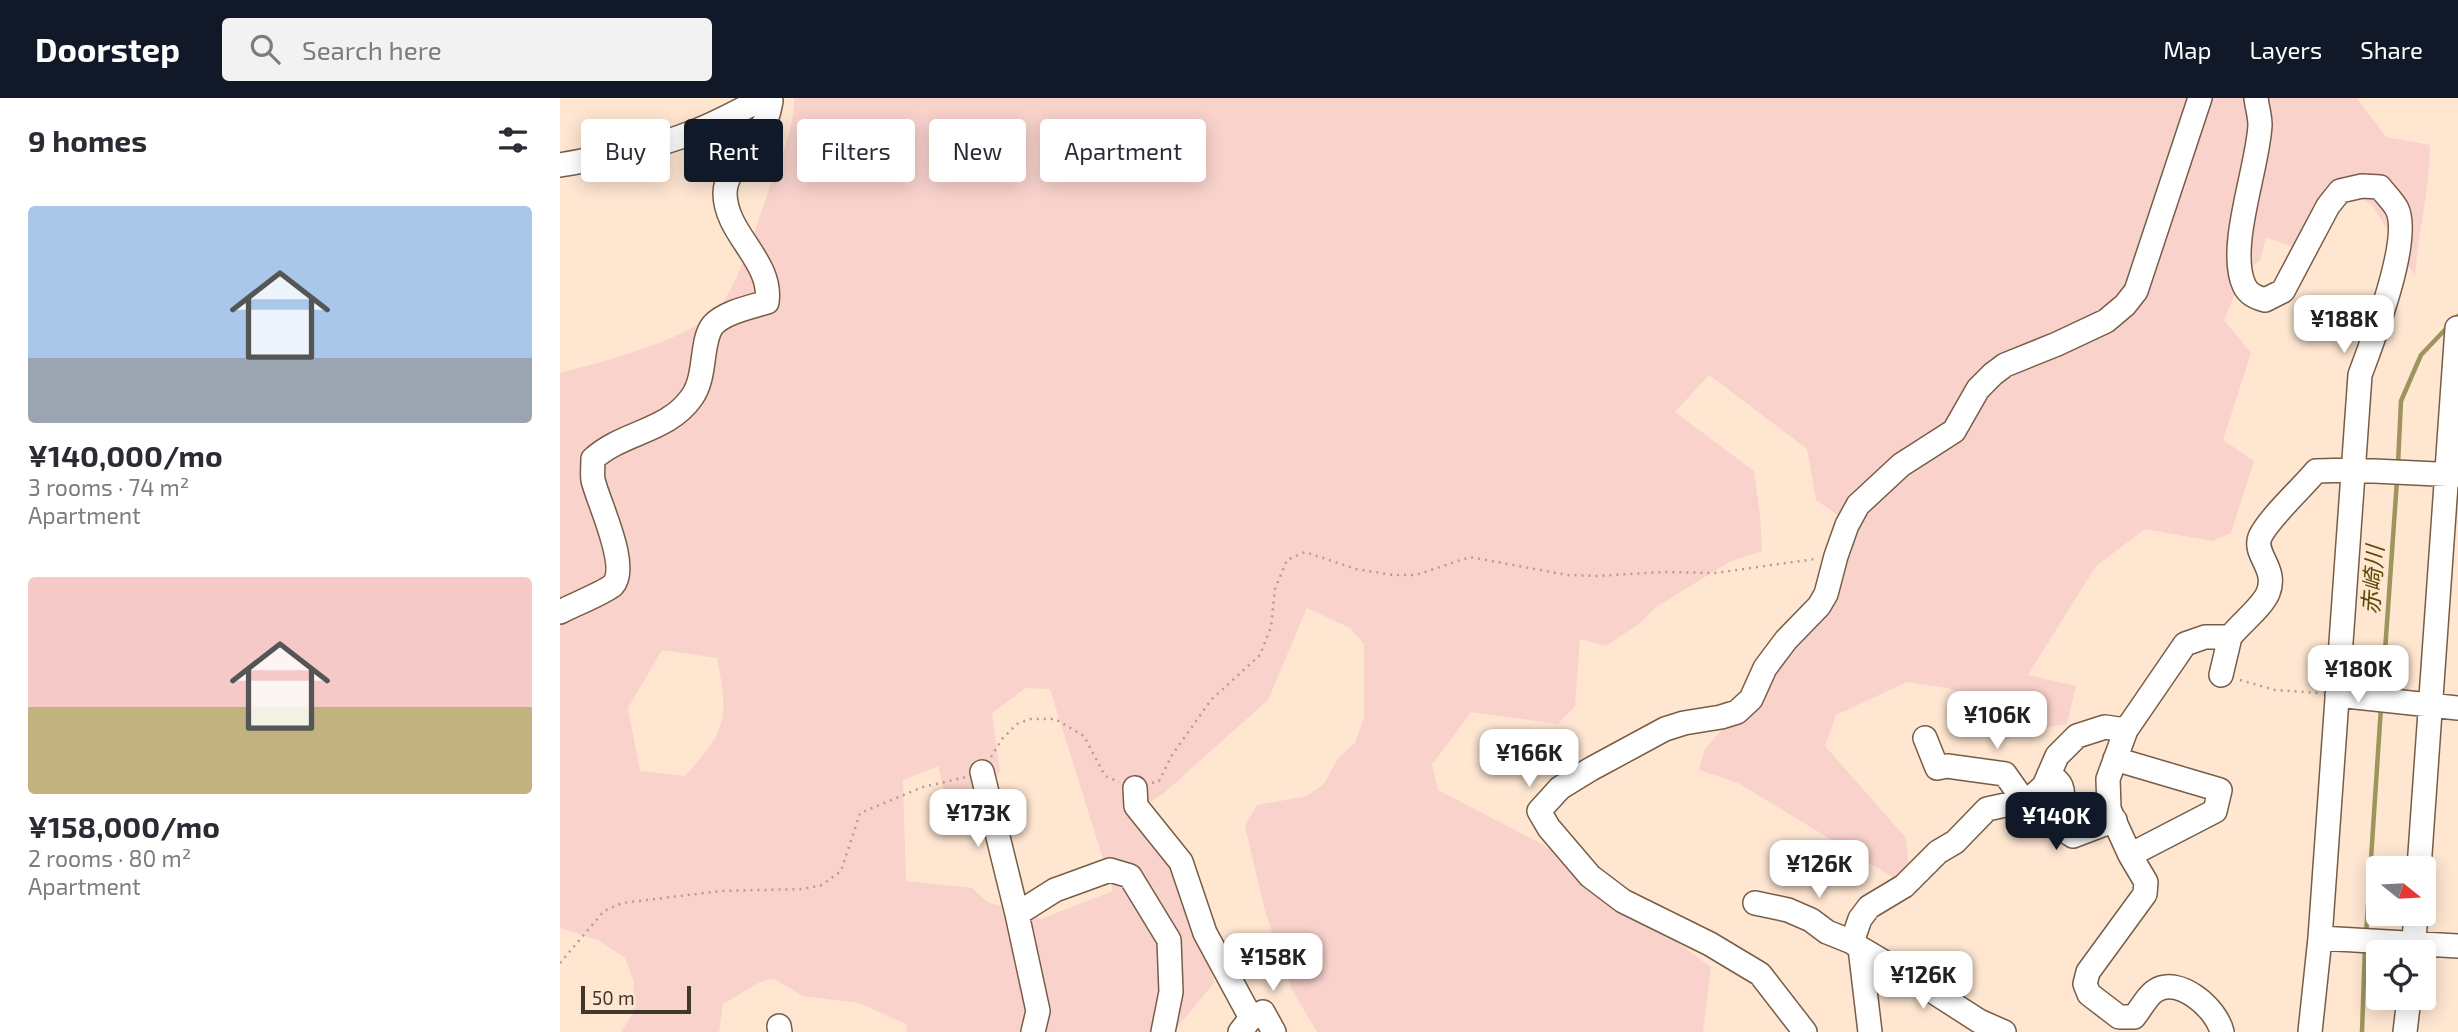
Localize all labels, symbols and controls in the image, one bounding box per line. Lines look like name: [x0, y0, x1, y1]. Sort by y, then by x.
search box: [222, 18, 712, 81]
text: Doorstep: [35, 29, 180, 69]
icon: search: [246, 30, 284, 68]
text: Search here: [302, 34, 442, 65]
text: Map: [2163, 35, 2211, 64]
text: Layers: [2249, 35, 2322, 64]
text: Share: [2360, 35, 2423, 64]
chip: Buy: [581, 119, 670, 182]
chip: Rent: [684, 119, 783, 182]
chip: Filters: [797, 119, 915, 182]
chip: New: [929, 119, 1026, 182]
chip: Apartment: [1040, 119, 1206, 182]
icon: filters: [494, 121, 532, 159]
text: 9 homes: [28, 122, 147, 158]
icon: home: [217, 252, 343, 378]
pin: ¥188K: [2295, 296, 2393, 355]
text: ¥188K: [2310, 304, 2378, 332]
text: ¥140,000/mo: [28, 437, 223, 473]
text: 3 rooms · 74 m²: [28, 473, 189, 501]
text: Apartment: [28, 501, 141, 529]
water label: 赤崎川: [2356, 542, 2389, 615]
icon: home: [217, 623, 343, 749]
pin: ¥180K: [2309, 646, 2407, 705]
text: ¥180K: [2324, 654, 2392, 682]
pin: ¥106K: [1948, 692, 2046, 751]
text: ¥106K: [1963, 700, 2031, 728]
pin: ¥166K: [1480, 730, 1578, 789]
text: ¥166K: [1496, 738, 1562, 766]
pin: ¥173K: [929, 790, 1027, 849]
pin: ¥140K: [2007, 792, 2105, 852]
text: ¥173K: [946, 798, 1010, 826]
text: ¥140K: [2022, 801, 2090, 829]
text: ¥158,000/mo: [28, 808, 220, 844]
pin: ¥126K: [1770, 840, 1868, 900]
text: 2 rooms · 80 m²: [28, 844, 191, 872]
text: ¥126K: [1786, 849, 1852, 877]
north arrow: [2366, 856, 2436, 926]
map controls: [2366, 856, 2436, 1010]
text: Apartment: [28, 872, 141, 900]
pin: ¥158K: [1224, 934, 1322, 993]
button: locate: [2366, 940, 2436, 1010]
text: ¥158K: [1240, 942, 1306, 970]
pin: ¥126K: [1874, 951, 1972, 1011]
text: ¥126K: [1890, 960, 1956, 988]
scale bar: [581, 983, 691, 1015]
text: 50 m: [592, 986, 635, 1009]

